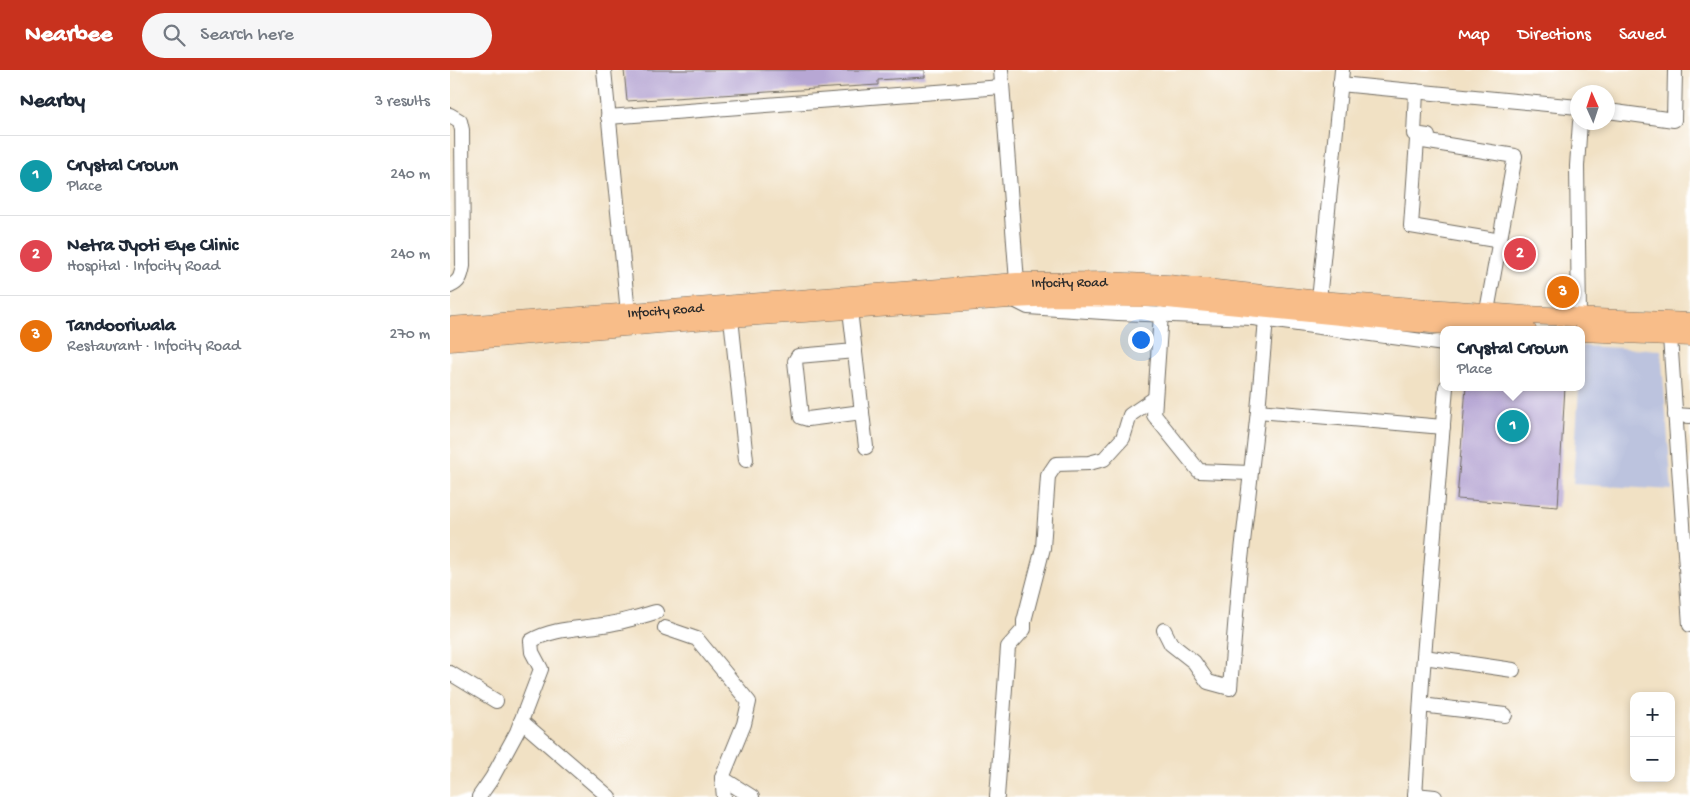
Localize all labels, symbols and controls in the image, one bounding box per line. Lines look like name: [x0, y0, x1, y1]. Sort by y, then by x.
search box: [142, 13, 492, 58]
text: Nearbee: [25, 21, 112, 50]
icon: search: [160, 21, 188, 49]
text: Search here: [200, 24, 294, 47]
text: Map: [1458, 25, 1490, 46]
text: Directions: [1518, 25, 1591, 46]
text: Saved: [1619, 25, 1665, 46]
north arrow: [1570, 85, 1615, 130]
text: Nearby: [20, 90, 85, 115]
text: 3 results: [375, 93, 430, 112]
text: Crystal Crown: [67, 155, 178, 178]
text: 1: [33, 166, 39, 185]
text: 240 m: [390, 166, 430, 185]
text: Place: [67, 178, 102, 197]
text: Netra Jyoti Eye Clinic: [67, 235, 238, 258]
pin: 2: [1504, 235, 1536, 273]
text: 2: [32, 246, 40, 265]
text: 240 m: [390, 246, 430, 265]
text: Hospital · Infocity Road: [67, 258, 220, 277]
pin: 3: [1547, 273, 1579, 311]
street label: Infocity Road: [1031, 275, 1109, 293]
street label: Infocity Road: [627, 300, 706, 323]
text: Tandooriwala: [67, 315, 176, 338]
text: 3: [32, 326, 40, 345]
text: 270 m: [390, 326, 430, 345]
popup: [1440, 326, 1585, 391]
your location: [1128, 327, 1154, 353]
text: Restaurant · Infocity Road: [67, 338, 240, 357]
text: Crystal Crown: [1457, 338, 1568, 361]
text: Place: [1457, 361, 1492, 380]
pin: 1: [1497, 407, 1529, 445]
map controls: [1630, 692, 1675, 782]
button: +: [1630, 692, 1675, 737]
button: −: [1630, 737, 1675, 782]

